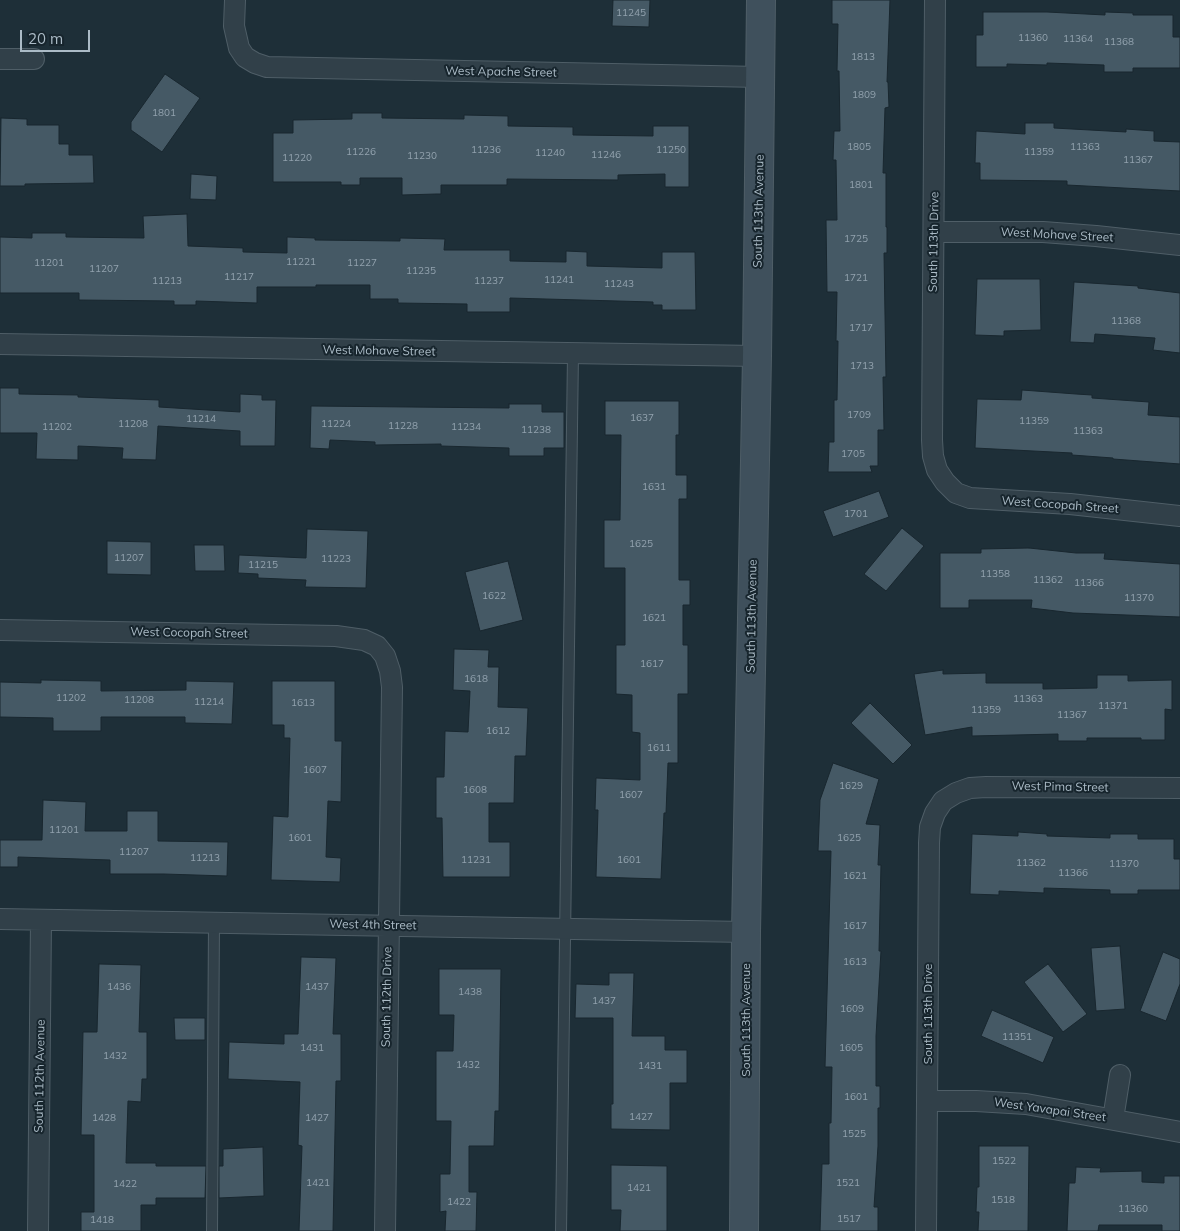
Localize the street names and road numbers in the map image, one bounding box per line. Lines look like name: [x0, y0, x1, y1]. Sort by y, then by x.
street label: West Apache Street: [445, 64, 557, 80]
street label: South 113th Avenue: [751, 154, 767, 268]
street label: South 113th Drive: [926, 192, 942, 292]
street label: West Mohave Street: [1000, 225, 1114, 245]
street label: West Mohave Street: [322, 343, 436, 359]
street label: West Cocopah Street: [1001, 494, 1119, 516]
street label: South 113th Avenue: [744, 559, 760, 673]
street label: West Cocopah Street: [130, 625, 248, 641]
street label: West Pima Street: [1011, 779, 1109, 795]
street label: West 4th Street: [329, 917, 417, 933]
street label: South 112th Drive: [379, 947, 395, 1047]
street label: South 113th Avenue: [739, 963, 753, 1077]
street label: South 113th Drive: [921, 964, 935, 1064]
street label: South 112th Avenue: [32, 1019, 48, 1133]
street label: West Yavapai Street: [993, 1095, 1107, 1125]

